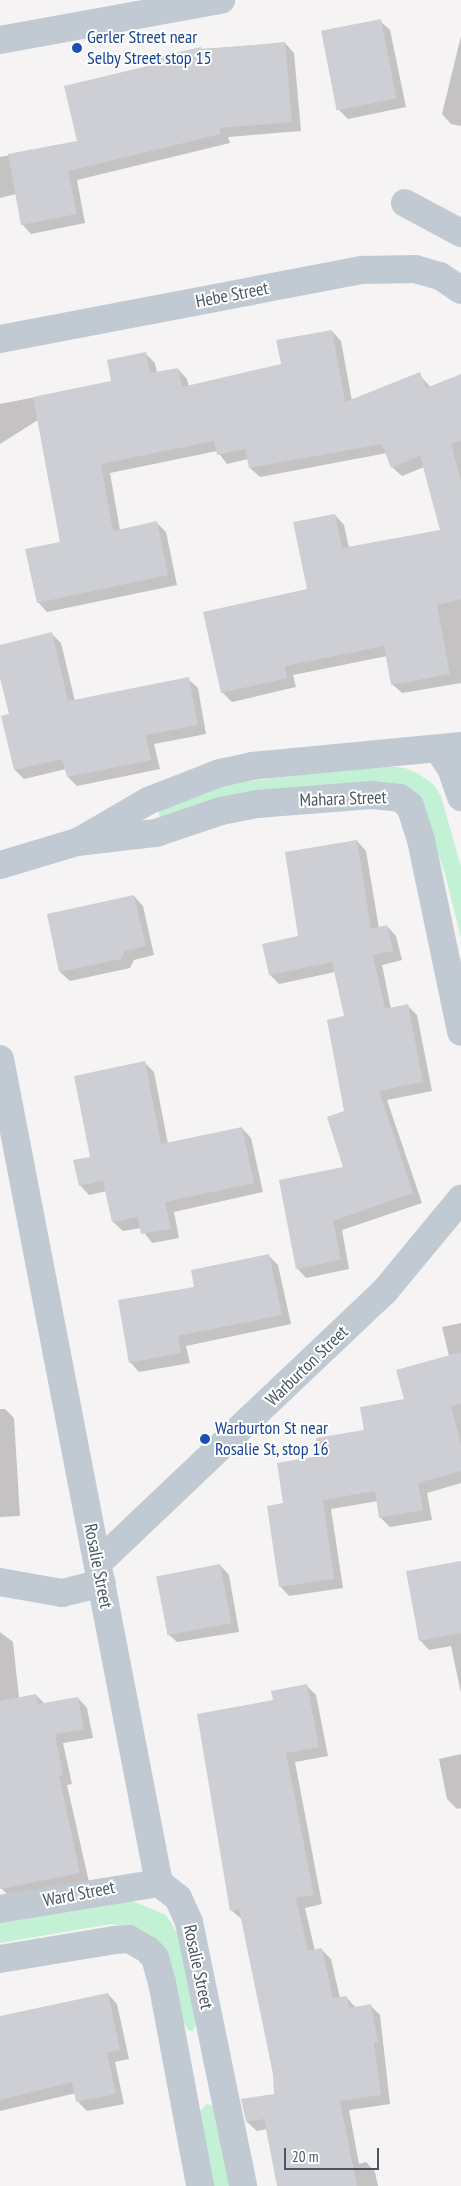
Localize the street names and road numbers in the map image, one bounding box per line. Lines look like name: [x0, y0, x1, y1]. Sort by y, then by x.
street label: Hebe Street: [194, 277, 270, 313]
street label: Mahara Street: [299, 787, 387, 811]
street label: Warburton Street: [261, 1321, 353, 1411]
street label: Rosalie Street: [79, 1522, 117, 1610]
street label: Ward Street: [41, 1876, 117, 1912]
street label: Rosalie Street: [179, 1923, 217, 2011]

